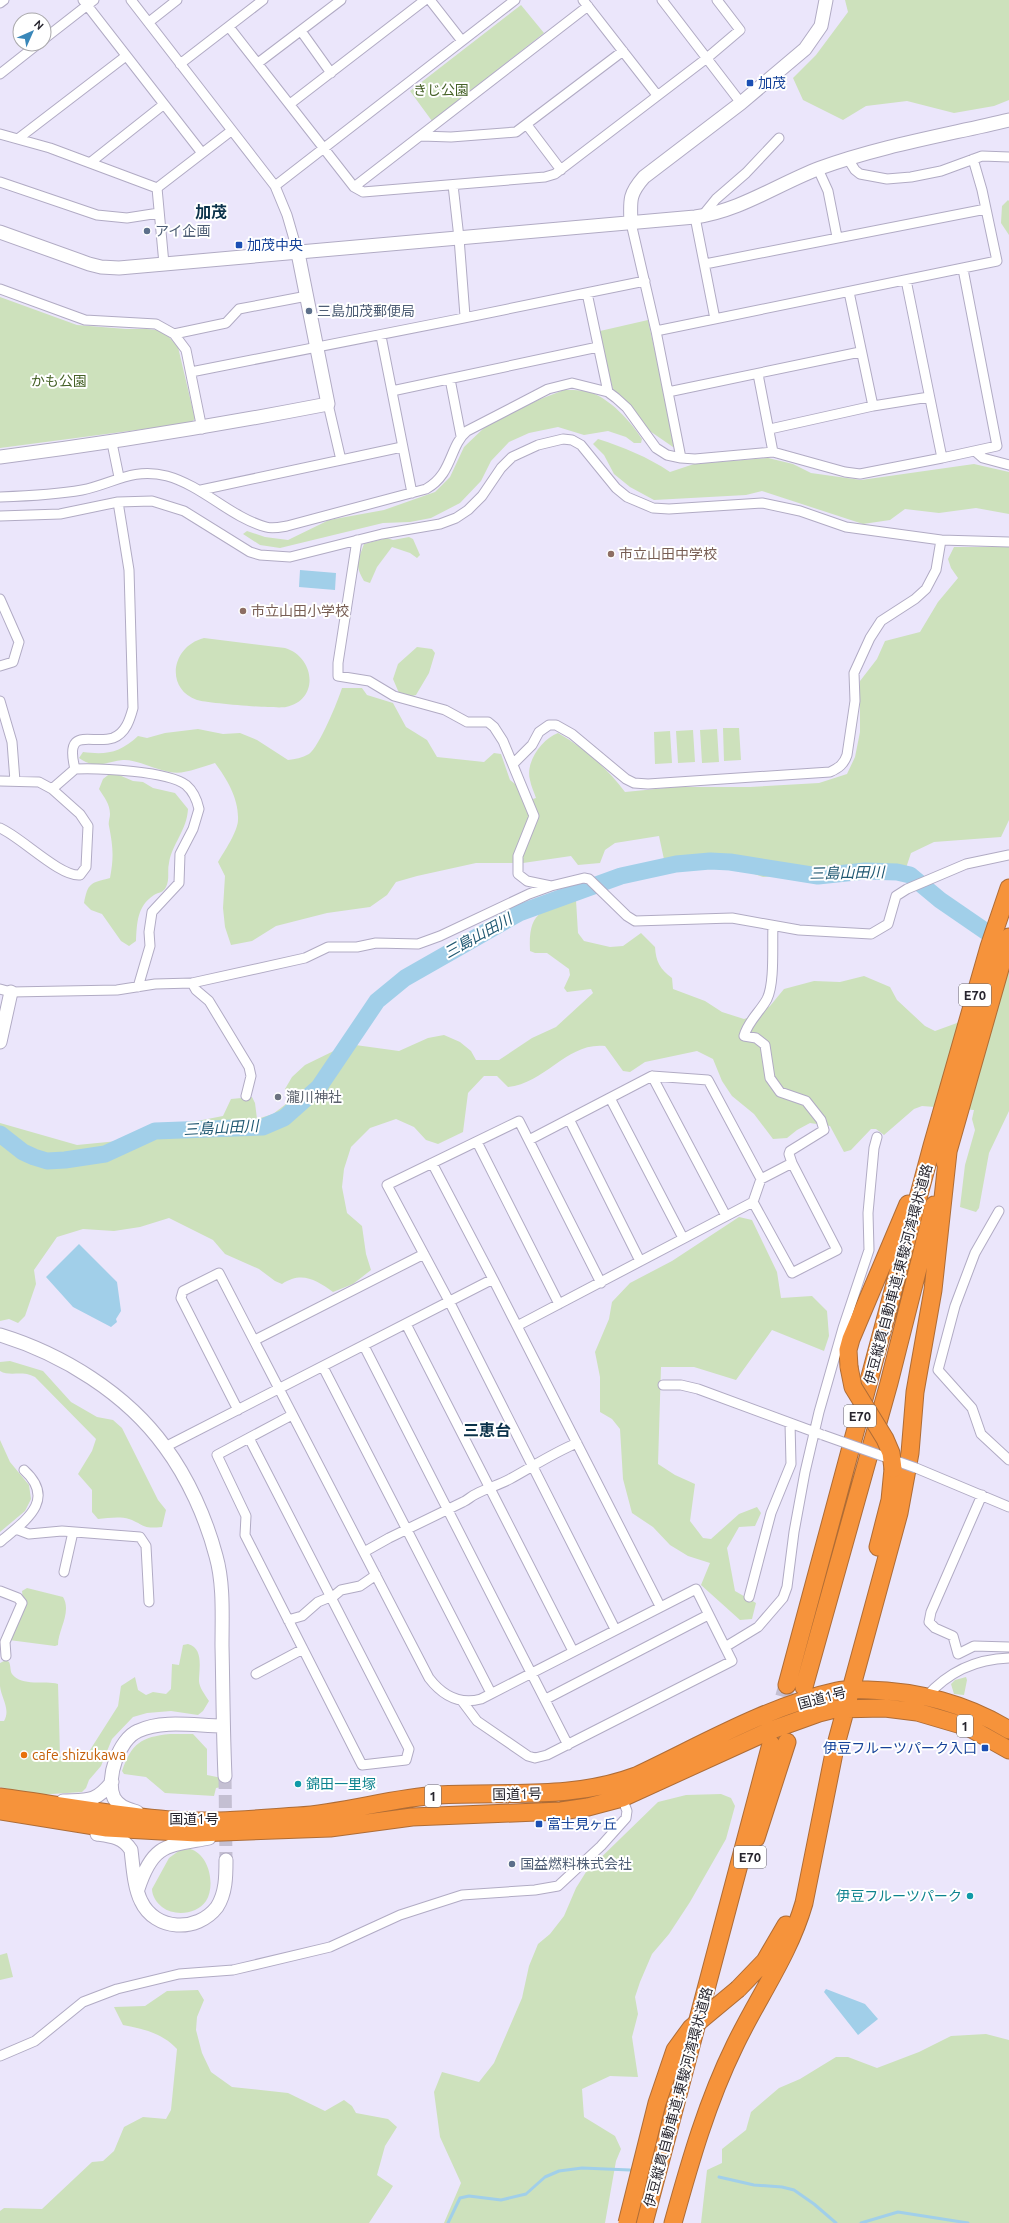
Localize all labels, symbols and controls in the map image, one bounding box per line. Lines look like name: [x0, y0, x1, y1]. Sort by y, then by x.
north arrow: [12, 12, 52, 52]
text: N: [32, 18, 46, 32]
place label: 加茂: [758, 75, 786, 91]
marker: 加茂: [745, 78, 755, 88]
park label: きじ公園: [413, 82, 469, 98]
district label: 加茂: [195, 203, 227, 221]
place label: アイ企画: [155, 223, 210, 239]
marker: アイ企画: [142, 226, 152, 236]
place label: 加茂中央: [247, 237, 303, 253]
marker: 加茂中央: [234, 240, 244, 250]
place label: 三島加茂郵便局: [317, 303, 415, 319]
marker: 三島加茂郵便局: [304, 306, 314, 316]
park label: かも公園: [31, 373, 87, 389]
place label: 市立山田中学校: [619, 546, 717, 562]
marker: 市立山田中学校: [606, 549, 616, 559]
place label: 市立山田小学校: [251, 603, 349, 619]
marker: 市立山田小学校: [238, 606, 248, 616]
water label: 三島山田川: [809, 863, 887, 882]
water label: 三島山田川: [441, 909, 516, 961]
road number: E70: [959, 984, 991, 1006]
place label: 瀧川神社: [286, 1089, 342, 1105]
marker: 瀧川神社: [273, 1092, 283, 1102]
water label: 三島山田川: [183, 1117, 261, 1138]
street label: 伊豆縦貫自動車道;東駿河湾環状道路: [861, 1162, 935, 1386]
road number: E70: [844, 1405, 876, 1427]
district label: 三恵台: [463, 1421, 511, 1439]
street label: 国道1号: [796, 1684, 848, 1712]
road number: 1: [957, 1715, 973, 1737]
place label: 伊豆フルーツパーク入口: [823, 1740, 977, 1756]
marker: 伊豆フルーツパーク入口: [980, 1743, 990, 1753]
place label: cafe shizukawa: [32, 1747, 126, 1763]
marker: cafe shizukawa: [19, 1750, 29, 1760]
place label: 錦田一里塚: [306, 1776, 376, 1792]
marker: 錦田一里塚: [293, 1779, 303, 1789]
road number: 1: [425, 1785, 441, 1807]
street label: 国道1号: [492, 1786, 542, 1802]
street label: 国道1号: [169, 1811, 219, 1827]
place label: 富士見ヶ丘: [547, 1816, 617, 1832]
marker: 富士見ヶ丘: [534, 1819, 544, 1829]
road number: E70: [734, 1846, 766, 1868]
place label: 国益燃料株式会社: [520, 1856, 632, 1872]
marker: 国益燃料株式会社: [507, 1859, 517, 1869]
place label: 伊豆フルーツパーク: [836, 1888, 962, 1904]
marker: 伊豆フルーツパーク: [965, 1891, 975, 1901]
street label: 伊豆縦貫自動車道;東駿河湾環状道路: [641, 1985, 715, 2209]

